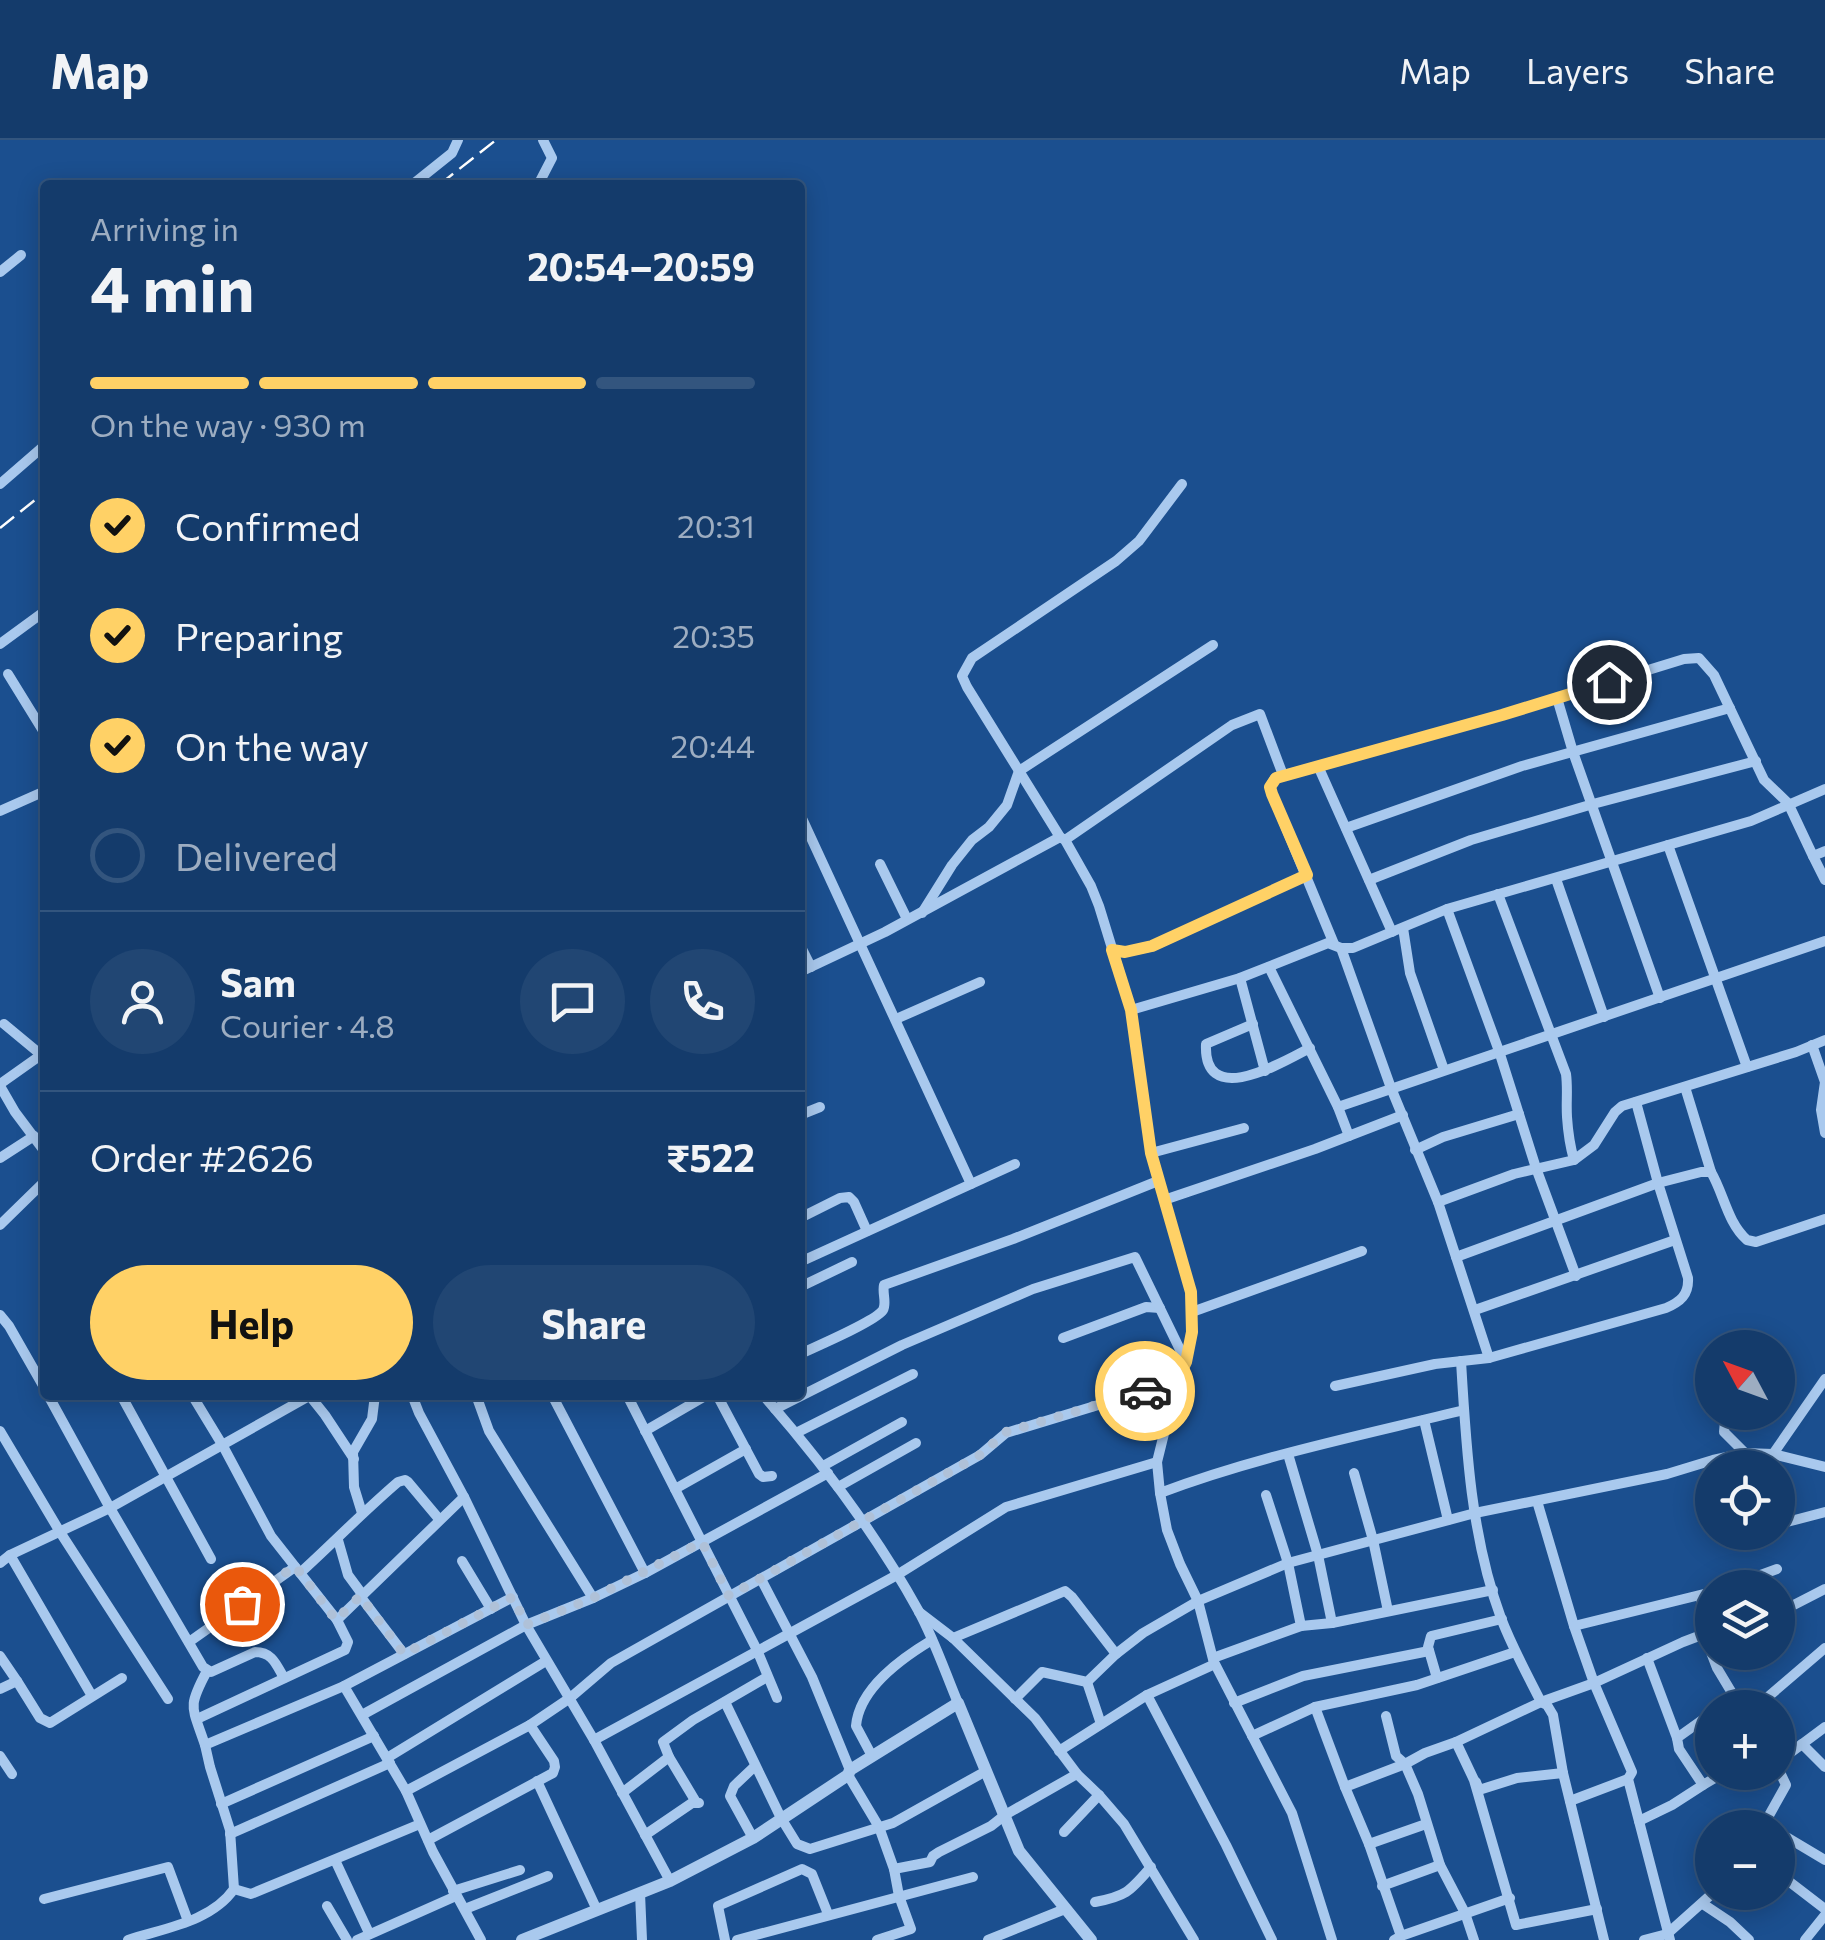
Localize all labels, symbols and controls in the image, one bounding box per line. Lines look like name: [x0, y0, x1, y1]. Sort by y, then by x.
text: Map: [50, 40, 149, 99]
text: Map: [1399, 48, 1471, 91]
text: Layers: [1526, 48, 1629, 91]
text: Share: [1684, 48, 1775, 91]
text: Arriving in: [90, 208, 239, 248]
text: 20:54–20:59: [527, 242, 755, 289]
text: 4 min: [90, 246, 255, 325]
text: On the way · 930 m: [90, 404, 366, 444]
icon: check: [90, 498, 145, 553]
text: Confirmed: [175, 502, 361, 549]
text: 20:31: [677, 505, 755, 545]
icon: check: [90, 608, 145, 663]
text: Preparing: [175, 612, 343, 659]
text: 20:35: [672, 615, 755, 655]
pin: [1567, 640, 1652, 725]
icon: home: [1582, 655, 1637, 710]
icon: check: [90, 718, 145, 773]
text: On the way: [175, 722, 369, 769]
text: 20:44: [671, 725, 755, 765]
text: Delivered: [175, 832, 338, 879]
button: person: [90, 949, 195, 1054]
button: chat: [520, 949, 625, 1054]
button: phone: [650, 949, 755, 1054]
text: Sam: [220, 958, 296, 1005]
text: Courier · 4.8: [220, 1005, 395, 1045]
text: Order #2626: [90, 1133, 314, 1180]
text: ₹522: [666, 1133, 755, 1180]
button: Help: [90, 1265, 413, 1380]
button: Share: [433, 1265, 755, 1380]
north arrow: [1695, 1330, 1795, 1430]
map controls: [1695, 1330, 1795, 1910]
courier: [1095, 1341, 1195, 1441]
icon: car: [1118, 1364, 1173, 1419]
button: locate: [1695, 1450, 1795, 1550]
pin: [200, 1562, 285, 1647]
button: layers: [1695, 1570, 1795, 1670]
icon: bag: [215, 1577, 270, 1632]
button: +: [1695, 1690, 1795, 1790]
button: −: [1695, 1810, 1795, 1910]

